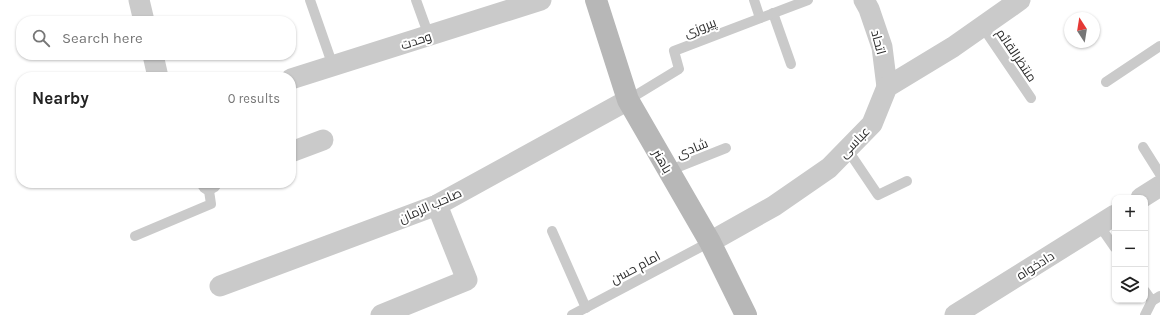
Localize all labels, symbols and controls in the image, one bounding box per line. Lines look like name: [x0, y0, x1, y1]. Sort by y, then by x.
north arrow: [1064, 12, 1100, 48]
street label: پیروزی: [682, 14, 720, 42]
search box: [16, 16, 296, 60]
street label: منتظرالقائم: [992, 26, 1040, 86]
icon: search: [30, 27, 52, 49]
street label: وحدت: [399, 28, 433, 52]
street label: اتحاد: [868, 28, 889, 56]
text: Search here: [62, 29, 143, 47]
text: Nearby: [32, 88, 89, 108]
text: 0 results: [228, 91, 280, 106]
street label: عباسی: [836, 124, 873, 161]
street label: شادی: [674, 135, 710, 162]
street label: باهنر: [649, 146, 675, 176]
street label: صاحب الزمان: [396, 185, 464, 226]
map controls: [1112, 195, 1148, 303]
button: +: [1112, 195, 1148, 231]
button: −: [1112, 231, 1148, 267]
street label: امام حسن: [608, 248, 664, 289]
street label: دادخواه: [1014, 248, 1057, 283]
button: layers: [1112, 267, 1148, 303]

